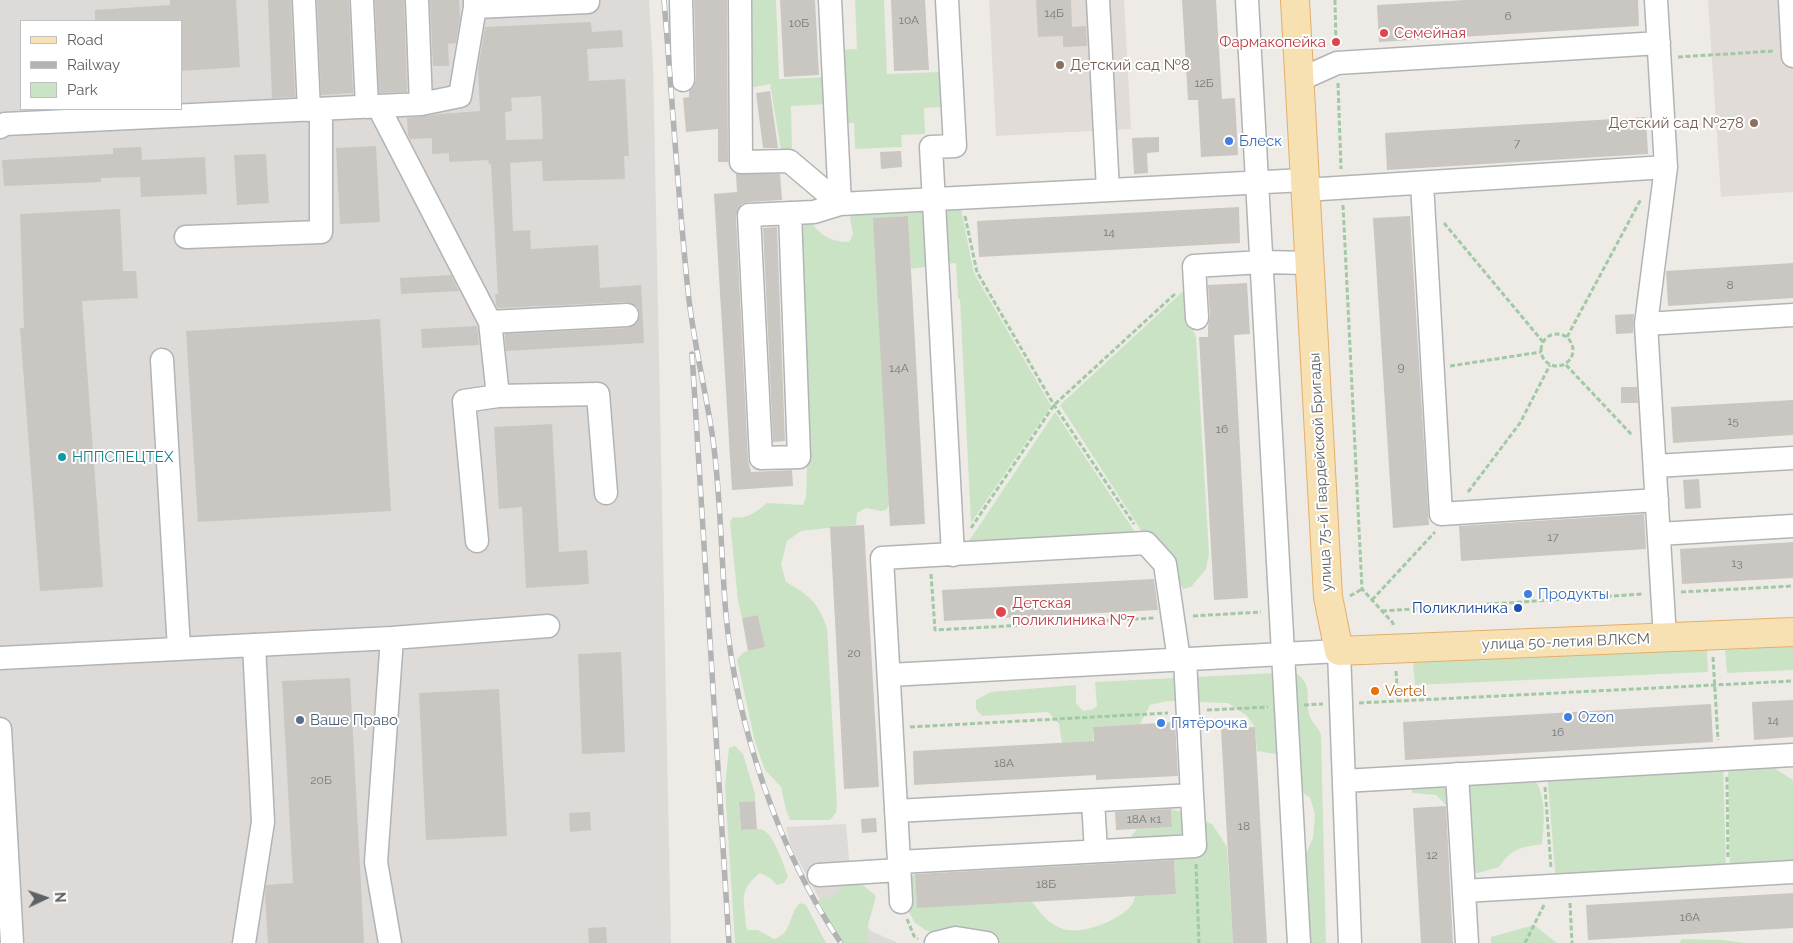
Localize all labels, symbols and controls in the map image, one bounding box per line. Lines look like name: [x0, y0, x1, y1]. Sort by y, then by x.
house number: 14Б: [1044, 6, 1064, 20]
house number: 6: [1504, 9, 1512, 23]
house number: 10А: [899, 13, 919, 27]
house number: 10Б: [789, 16, 809, 30]
legend: [20, 20, 182, 110]
place label: Семейная: [1394, 24, 1466, 42]
marker: Семейная: [1378, 27, 1390, 39]
text: Road: [67, 31, 103, 49]
place label: Фармакопейка: [1219, 33, 1326, 51]
marker: Фармакопейка: [1330, 36, 1342, 48]
text: Railway: [67, 56, 120, 74]
place label: Детский сад №8: [1070, 56, 1190, 74]
marker: Детский сад №8: [1054, 59, 1066, 71]
house number: 12Б: [1194, 76, 1214, 90]
text: Park: [67, 81, 98, 99]
place label: Детский сад №278: [1608, 114, 1744, 132]
marker: Детский сад №278: [1748, 117, 1760, 129]
place label: Блеск: [1239, 132, 1282, 150]
marker: Блеск: [1223, 135, 1235, 147]
house number: 7: [1514, 136, 1520, 150]
house number: 14: [1103, 225, 1115, 239]
house number: 8: [1726, 278, 1734, 292]
street label: улица 75-й Гвардейской Бригады: [1306, 352, 1336, 592]
house number: 9: [1397, 360, 1405, 374]
house number: 14А: [889, 361, 909, 375]
house number: 15: [1727, 414, 1739, 428]
house number: 16: [1216, 422, 1228, 436]
place label: НППСПЕЦТЕХ: [72, 448, 173, 466]
marker: НППСПЕЦТЕХ: [56, 451, 68, 463]
house number: 17: [1547, 530, 1559, 544]
house number: 13: [1731, 556, 1743, 570]
place label: Продукты: [1538, 585, 1609, 603]
marker: Продукты: [1522, 588, 1534, 600]
place label: Детская поликлиника №7: [1012, 594, 1135, 629]
place label: Поликлиника: [1412, 599, 1508, 617]
marker: Поликлиника: [1512, 602, 1524, 614]
marker: Детская поликлиника №7: [994, 605, 1008, 619]
street label: улица 50-летия ВЛКСМ: [1482, 630, 1650, 654]
house number: 20: [847, 646, 861, 660]
place label: Vertel: [1385, 682, 1426, 700]
marker: Vertel: [1369, 685, 1381, 697]
place label: Ozon: [1578, 708, 1614, 726]
place label: Ваше Право: [310, 711, 398, 729]
marker: Ozon: [1562, 711, 1574, 723]
house number: 14: [1767, 713, 1779, 727]
marker: Ваше Право: [294, 714, 306, 726]
place label: Пятёрочка: [1171, 714, 1247, 732]
marker: Пятёрочка: [1155, 717, 1167, 729]
house number: 16: [1552, 725, 1564, 739]
house number: 18А: [994, 756, 1014, 770]
house number: 20Б: [310, 773, 332, 787]
house number: 18А к1: [1127, 812, 1161, 826]
house number: 18: [1238, 819, 1250, 833]
house number: 12: [1426, 848, 1438, 862]
north arrow: [20, 873, 70, 923]
house number: 18Б: [1036, 877, 1056, 891]
text: N: [52, 891, 68, 903]
house number: 16А: [1680, 910, 1700, 924]

